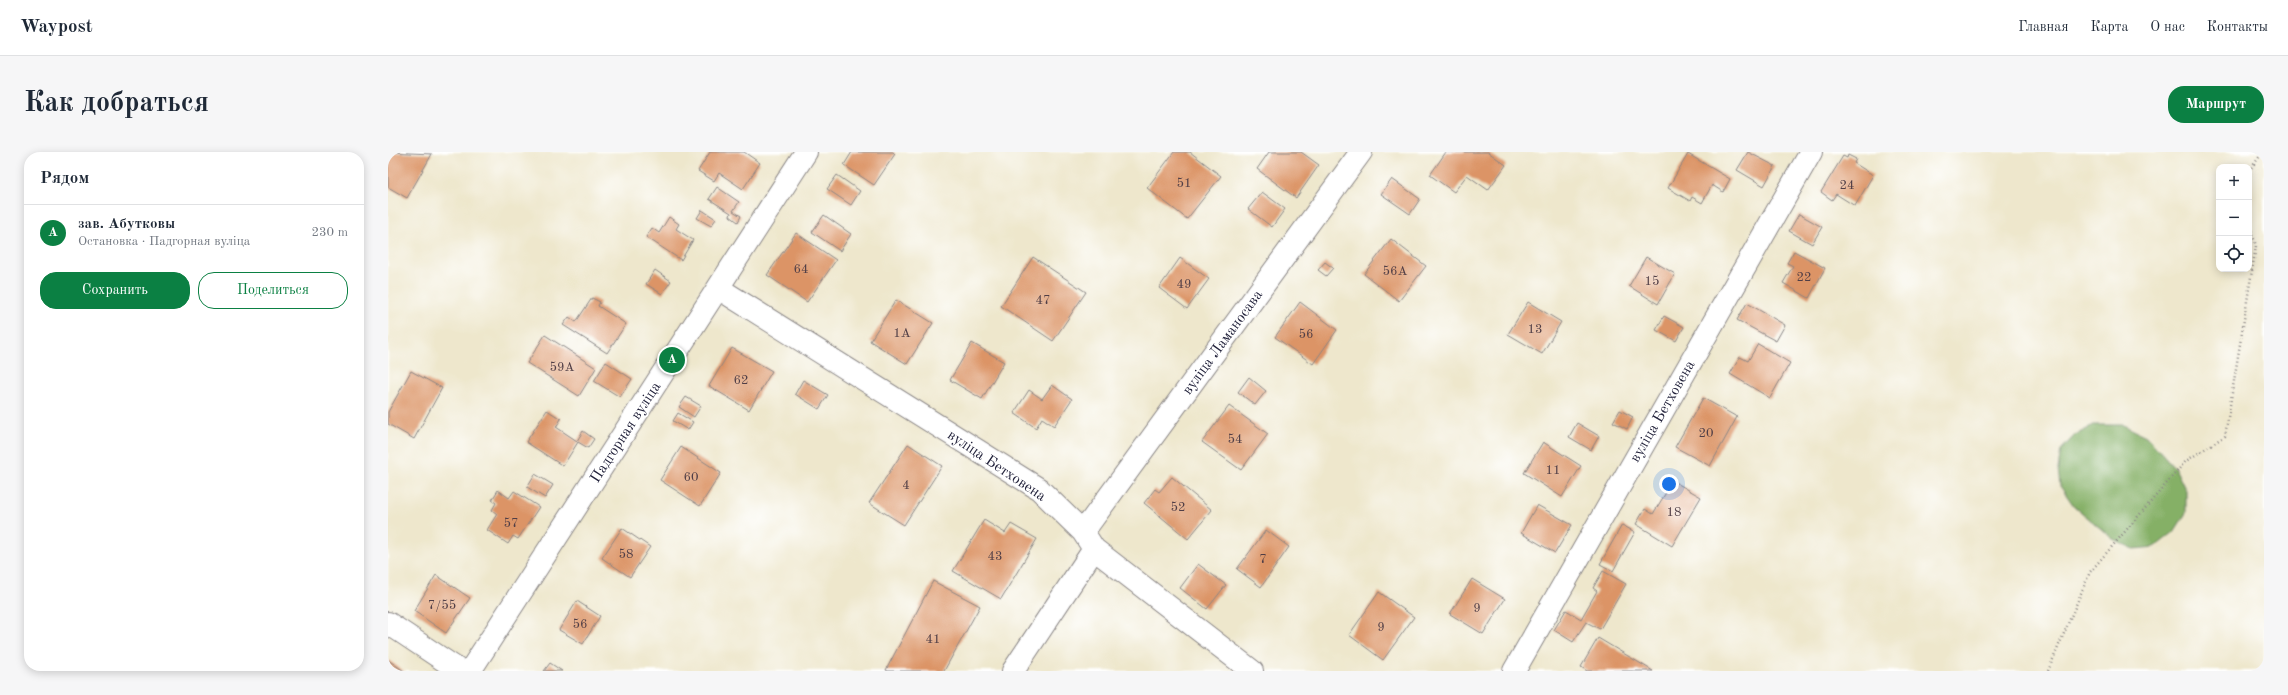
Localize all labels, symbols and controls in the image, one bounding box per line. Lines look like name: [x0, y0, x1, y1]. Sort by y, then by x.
text: Waypost: [20, 18, 93, 37]
text: Главная: [2018, 20, 2068, 34]
text: Карта: [2090, 20, 2128, 34]
text: О нас: [2150, 20, 2185, 34]
text: Контакты: [2207, 20, 2268, 34]
button: Маршрут: [2168, 86, 2264, 123]
text: Как добраться: [24, 90, 209, 118]
map controls: [2216, 164, 2252, 272]
button: +: [2216, 164, 2252, 200]
text: Рядом: [40, 170, 89, 187]
house number: 51: [1176, 177, 1192, 190]
house number: 24: [1839, 179, 1855, 192]
button: −: [2216, 200, 2252, 236]
text: зав. Абутковы: [78, 217, 175, 232]
text: A: [48, 226, 58, 239]
text: 230 m: [311, 226, 348, 239]
text: Остановка · Падгорная вуліца: [78, 235, 250, 248]
button: locate: [2216, 236, 2252, 272]
house number: 64: [793, 263, 809, 276]
house number: 56А: [1382, 265, 1408, 278]
house number: 22: [1796, 271, 1812, 284]
button: Сохранить: [40, 272, 190, 309]
button: Поделиться: [198, 272, 348, 309]
house number: 15: [1644, 275, 1660, 288]
house number: 49: [1176, 278, 1192, 291]
street label: вуліца Ламаносава: [1180, 287, 1266, 398]
house number: 47: [1035, 294, 1051, 307]
house number: 13: [1527, 323, 1543, 336]
house number: 1А: [893, 327, 911, 340]
house number: 56: [1298, 328, 1314, 341]
pin: A: [659, 345, 685, 375]
street label: вуліца Бетховена: [1628, 358, 1699, 465]
house number: 59А: [549, 361, 575, 374]
house number: 62: [733, 374, 749, 387]
street label: Падгорная вуліца: [588, 379, 665, 486]
house number: 20: [1698, 427, 1714, 440]
street label: вуліца Бетховена: [944, 428, 1048, 505]
house number: 54: [1227, 433, 1243, 446]
house number: 11: [1545, 464, 1561, 477]
house number: 60: [683, 471, 699, 484]
your location: [1659, 474, 1679, 494]
house number: 4: [902, 479, 910, 492]
house number: 52: [1170, 501, 1186, 514]
house number: 18: [1666, 506, 1682, 519]
house number: 57: [503, 517, 519, 530]
house number: 58: [618, 548, 634, 561]
house number: 43: [987, 550, 1003, 563]
house number: 7: [1259, 553, 1267, 566]
house number: 7/55: [428, 599, 456, 612]
house number: 9: [1473, 602, 1481, 615]
house number: 56: [572, 618, 588, 631]
house number: 9: [1377, 621, 1385, 634]
house number: 41: [925, 633, 941, 646]

